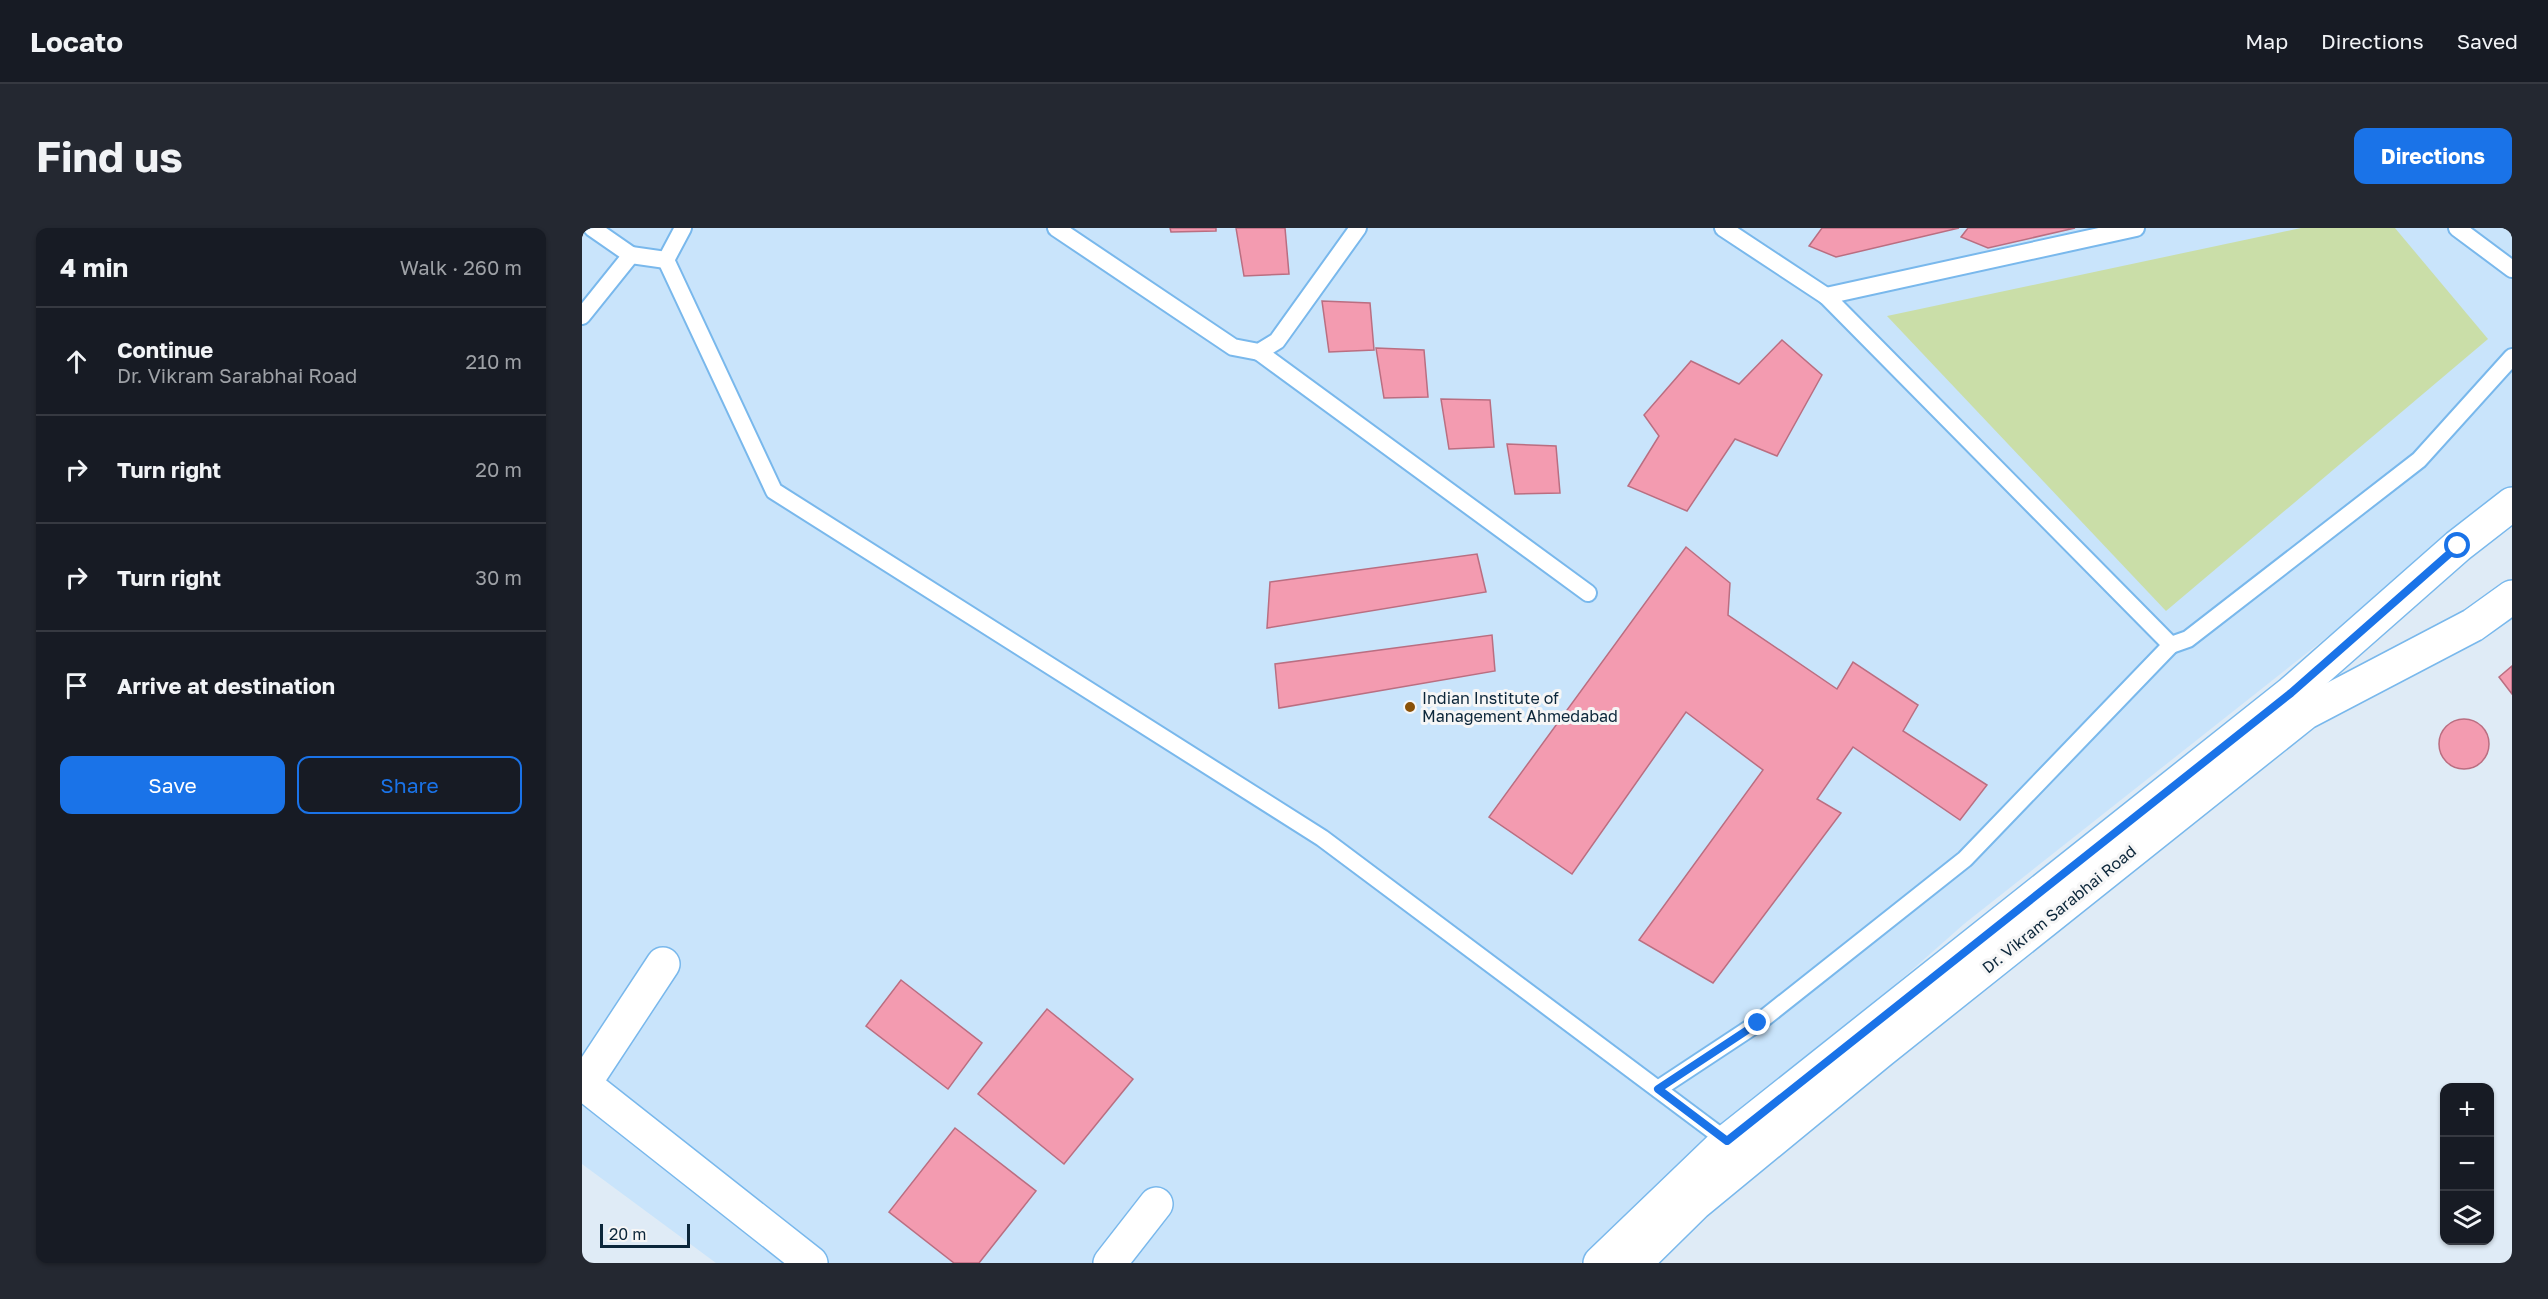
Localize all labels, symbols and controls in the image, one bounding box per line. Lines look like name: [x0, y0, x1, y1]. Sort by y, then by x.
text: Locato: [30, 25, 123, 58]
text: Map: [2245, 28, 2288, 54]
text: Directions: [2321, 28, 2424, 54]
text: Saved: [2457, 28, 2518, 54]
button: Directions: [2354, 128, 2512, 184]
text: Find us: [36, 131, 183, 181]
text: 4 min: [60, 252, 128, 283]
text: Walk · 260 m: [400, 255, 522, 279]
text: Continue: [117, 336, 213, 363]
icon: ahead: [60, 345, 93, 378]
text: 210 m: [466, 349, 522, 373]
text: Dr. Vikram Sarabhai Road: [117, 363, 357, 387]
icon: right: [60, 453, 93, 486]
text: Turn right: [117, 456, 221, 483]
text: 20 m: [475, 457, 522, 481]
route start: [2444, 532, 2470, 558]
icon: right: [60, 561, 93, 594]
text: Turn right: [117, 564, 221, 591]
text: 30 m: [475, 565, 522, 589]
icon: arrive: [60, 669, 93, 702]
text: Arrive at destination: [117, 672, 335, 699]
place label: Indian Institute of Management Ahmedabad: [1422, 688, 1618, 726]
marker: Indian Institute of Management Ahmedabad: [1403, 700, 1417, 714]
button: Save: [60, 756, 285, 814]
button: Share: [297, 756, 522, 814]
street label: Dr. Vikram Sarabhai Road: [1978, 841, 2140, 977]
route end: [1744, 1009, 1770, 1035]
map controls: [2440, 1083, 2494, 1245]
button: +: [2440, 1083, 2494, 1137]
button: −: [2440, 1137, 2494, 1191]
button: layers: [2440, 1191, 2494, 1245]
scale bar: [600, 1221, 690, 1248]
text: 20 m: [609, 1224, 646, 1244]

